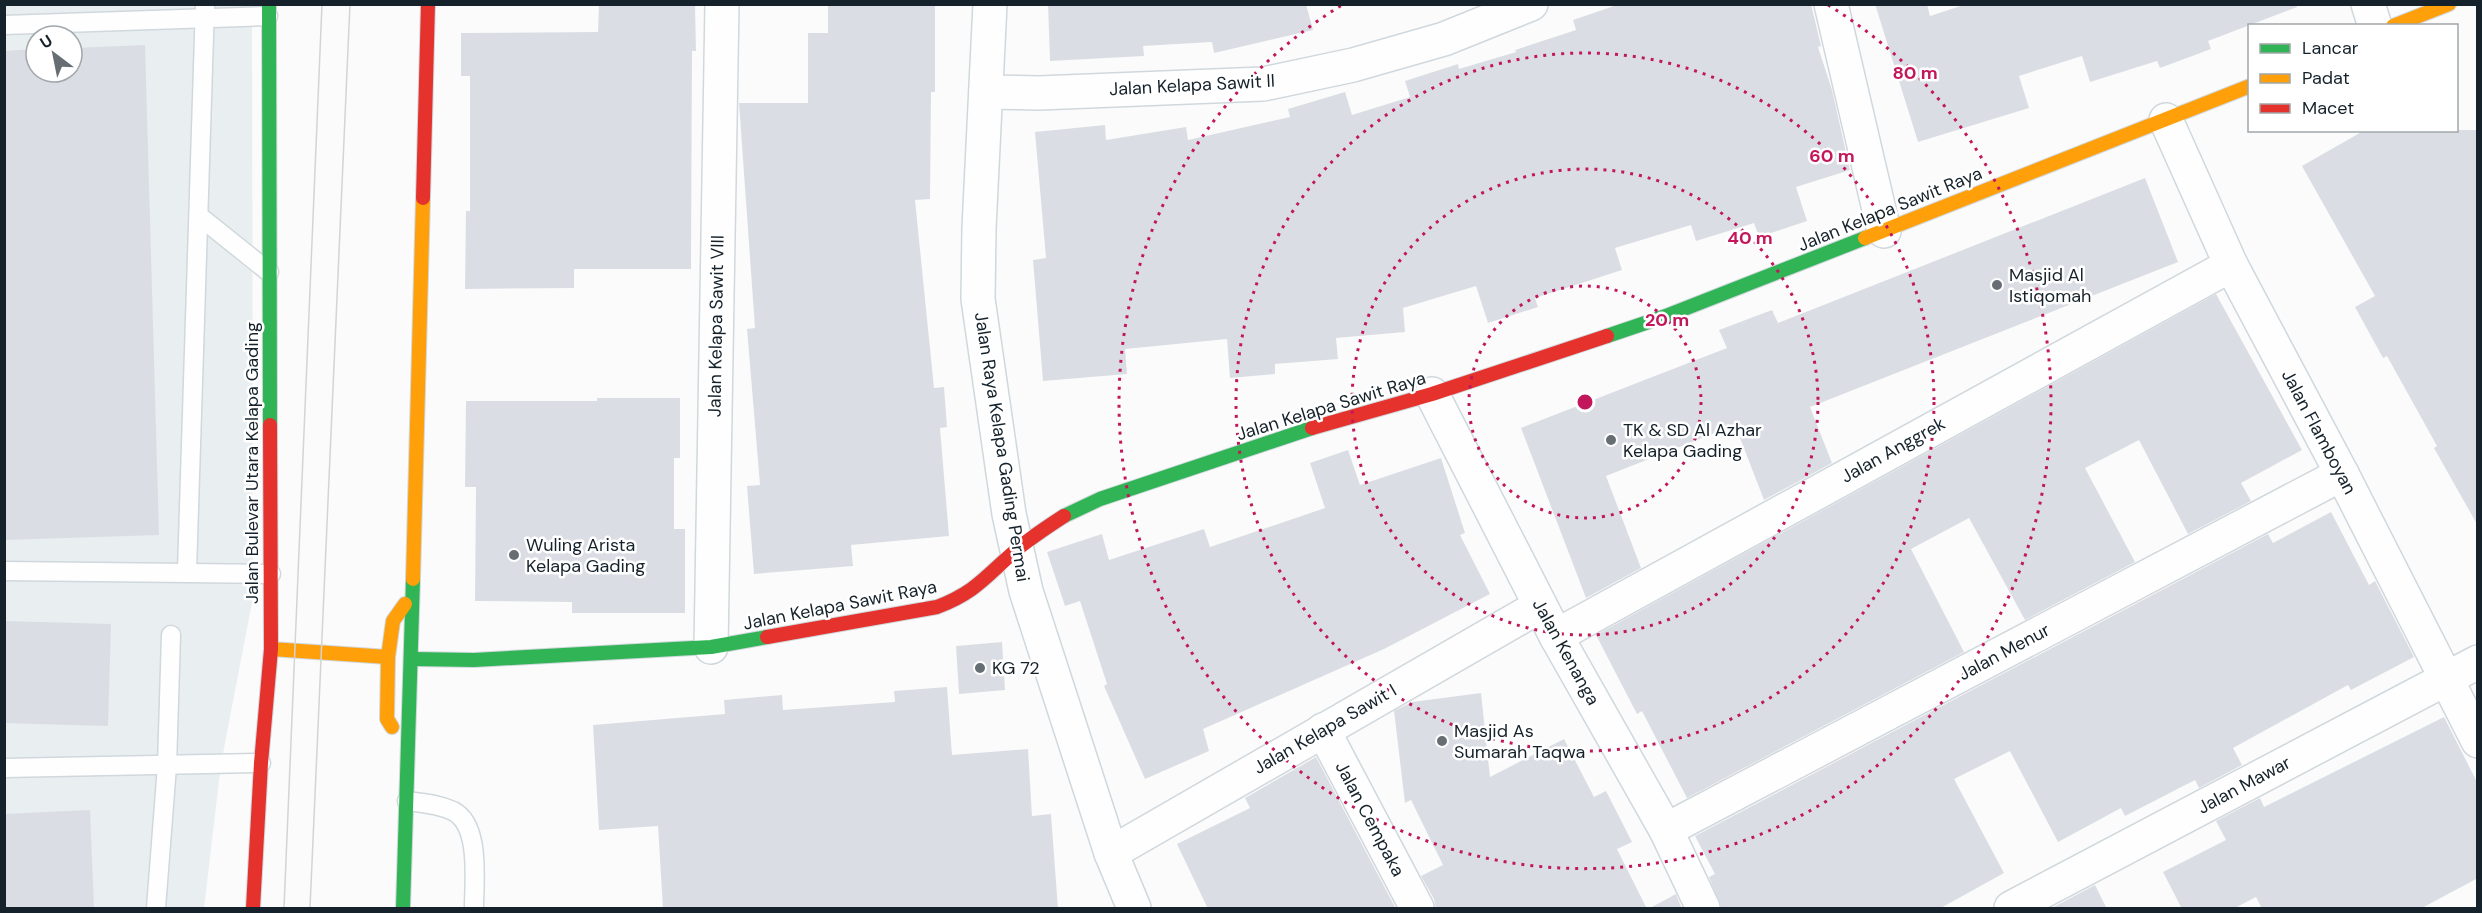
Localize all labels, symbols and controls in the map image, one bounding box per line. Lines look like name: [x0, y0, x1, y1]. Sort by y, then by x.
north arrow: [24, 24, 84, 84]
legend: [2248, 24, 2458, 132]
text: U: [36, 30, 57, 54]
text: Lancar: [2302, 36, 2359, 60]
text: 80 m: [1892, 61, 1938, 85]
text: Padat: [2302, 66, 2350, 90]
street label: Jalan Kelapa Sawit II: [1109, 69, 1275, 101]
text: Macet: [2302, 96, 2354, 120]
text: 60 m: [1809, 144, 1855, 168]
street label: Jalan Kelapa Sawit Raya: [1794, 161, 1986, 257]
text: 40 m: [1727, 226, 1773, 250]
street label: Jalan Kelapa Sawit VIII: [702, 235, 730, 417]
place label: Masjid Al Istiqomah: [2009, 263, 2091, 308]
marker: Masjid Al Istiqomah: [1990, 278, 2004, 292]
text: 20 m: [1645, 308, 1689, 332]
street label: Jalan Raya Kelapa Gading Permai: [969, 310, 1035, 584]
street label: Jalan Bulevar Utara Kelapa Gading: [240, 322, 264, 604]
street label: Jalan Flamboyan: [2276, 365, 2362, 499]
street label: Jalan Kelapa Sawit Raya: [1233, 366, 1429, 446]
centre of rings: [1575, 392, 1595, 412]
street label: Jalan Anggrek: [1837, 411, 1949, 489]
place label: TK & SD Al Azhar Kelapa Gading: [1623, 418, 1762, 463]
marker: TK & SD Al Azhar Kelapa Gading: [1604, 433, 1618, 447]
place label: Wuling Arista Kelapa Gading: [526, 533, 645, 578]
marker: Wuling Arista Kelapa Gading: [507, 548, 521, 562]
street label: Jalan Kelapa Sawit Raya: [741, 574, 939, 636]
street label: Jalan Kenanga: [1527, 595, 1605, 709]
street label: Jalan Menur: [1954, 618, 2054, 686]
place label: KG 72: [992, 656, 1040, 680]
marker: KG 72: [973, 661, 987, 675]
street label: Jalan Kelapa Sawit I: [1249, 678, 1401, 780]
place label: Masjid As Sumarah Taqwa: [1454, 719, 1585, 764]
marker: Masjid As Sumarah Taqwa: [1435, 734, 1449, 748]
street label: Jalan Mawar: [2193, 750, 2295, 820]
street label: Jalan Cempaka: [1330, 757, 1410, 881]

